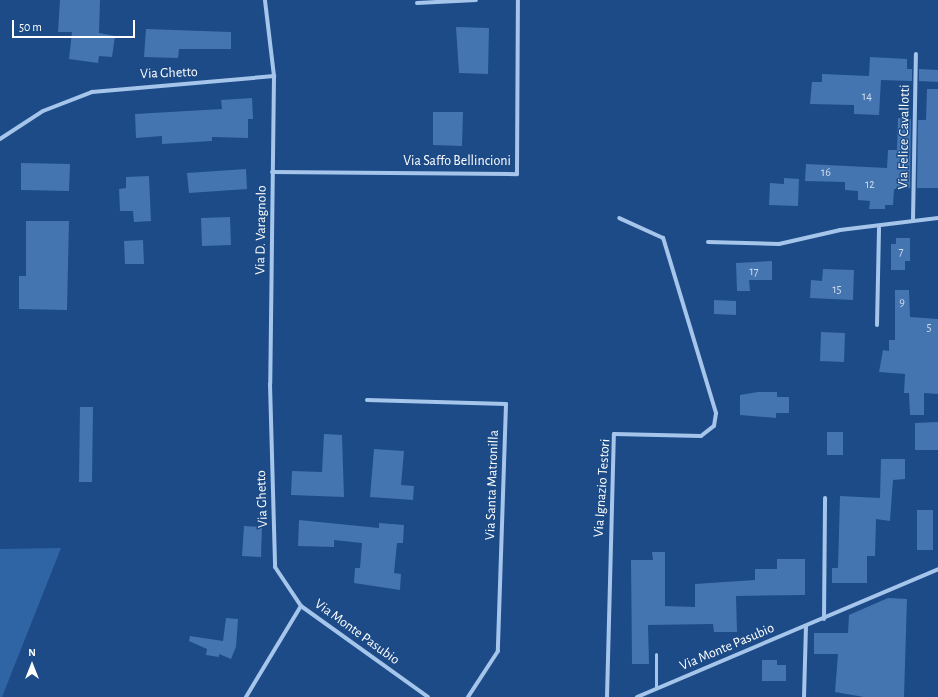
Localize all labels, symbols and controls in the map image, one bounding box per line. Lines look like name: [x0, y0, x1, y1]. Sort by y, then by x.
scale bar: [14, 12, 137, 38]
text: 50 m: [19, 21, 42, 33]
street label: Via Ghetto: [140, 64, 198, 82]
street label: Via Felice Cavallotti: [895, 84, 913, 190]
house number: 14: [862, 90, 872, 104]
street label: Via Saffo Bellincioni: [403, 153, 511, 169]
house number: 16: [821, 166, 831, 180]
house number: 12: [865, 178, 875, 192]
street label: Via D. Varagnolo: [252, 185, 270, 275]
house number: 7: [898, 245, 904, 259]
house number: 17: [749, 265, 759, 279]
house number: 15: [832, 283, 842, 297]
house number: 9: [899, 296, 905, 310]
house number: 5: [926, 321, 932, 335]
street label: Via Santa Matronilla: [482, 430, 502, 540]
street label: Via Ignazio Testori: [590, 438, 614, 538]
street label: Via Ghetto: [253, 470, 271, 528]
street label: Via Monte Pasubio: [311, 596, 403, 668]
street label: Via Monte Pasubio: [677, 620, 777, 674]
north arrow: [12, 645, 52, 685]
text: N: [28, 647, 36, 658]

